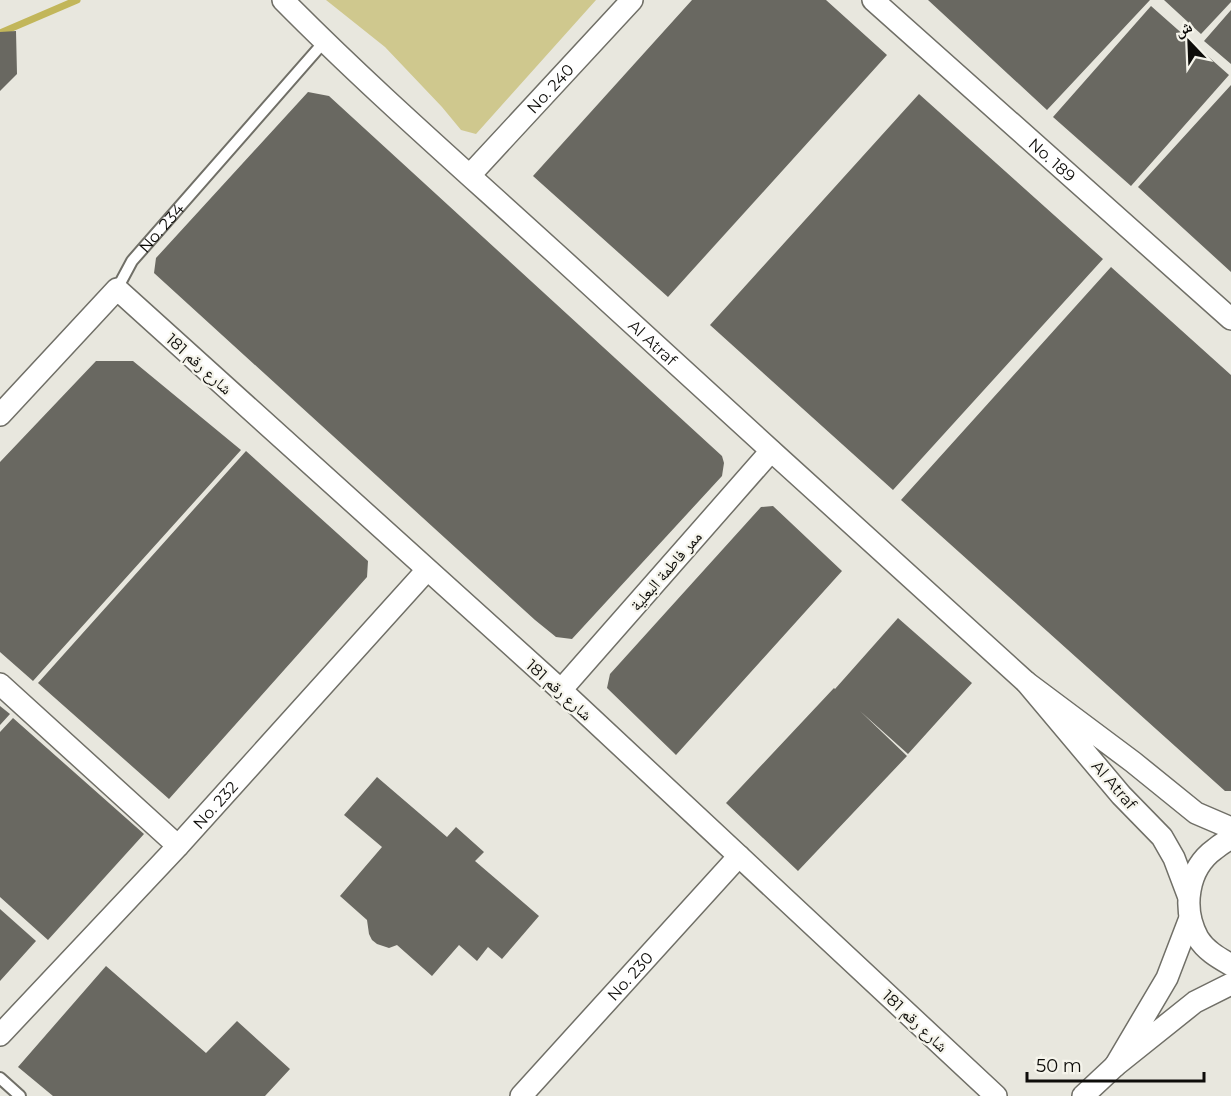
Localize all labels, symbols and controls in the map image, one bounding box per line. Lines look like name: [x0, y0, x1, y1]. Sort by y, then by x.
north arrow: [1159, 12, 1219, 72]
text: ش: [1172, 17, 1195, 41]
street label: No. 240: [523, 60, 578, 117]
street label: No. 189: [1025, 134, 1079, 185]
street label: No. 234: [135, 199, 188, 256]
street label: Al Atraf: [625, 316, 681, 370]
street label: شارع رقم 181: [162, 330, 236, 399]
street label: ممر فاطمة البعلية: [626, 527, 706, 615]
street label: شارع رقم 181: [522, 656, 596, 725]
street label: Al Atraf: [1088, 757, 1141, 814]
street label: No. 232: [189, 777, 241, 833]
street label: No. 230: [603, 948, 657, 1004]
street label: شارع رقم 181: [878, 986, 951, 1057]
scale bar: [1027, 1045, 1204, 1083]
text: 50 m: [1036, 1055, 1082, 1077]

